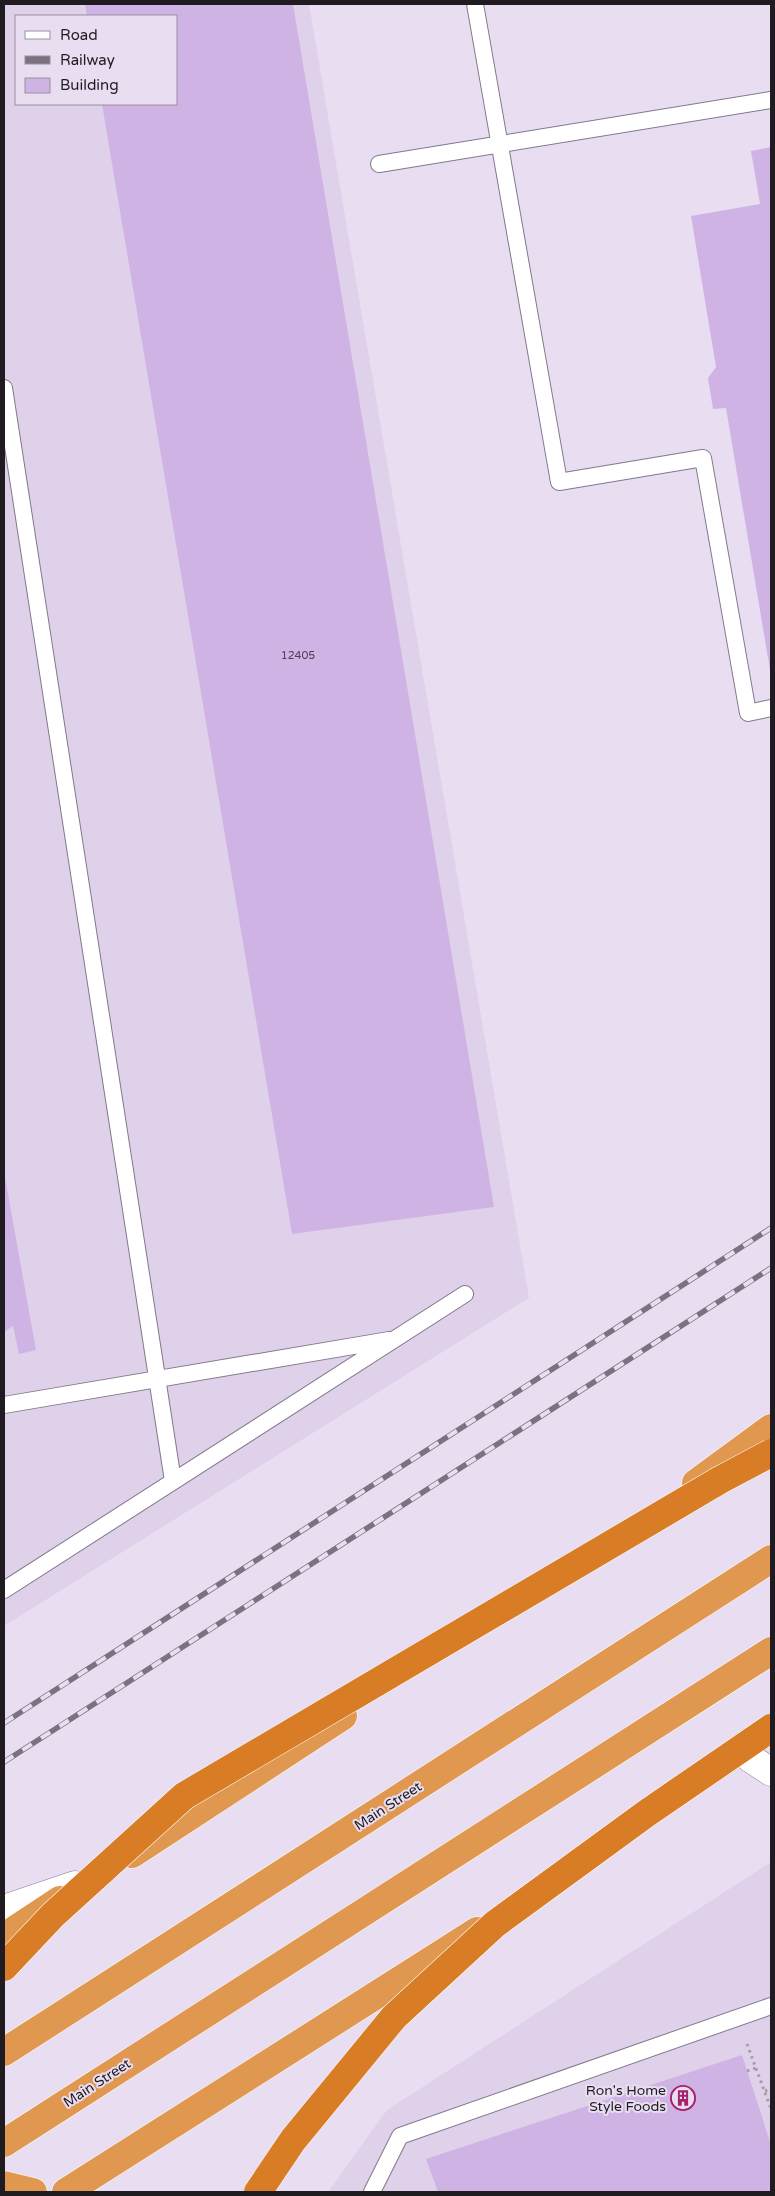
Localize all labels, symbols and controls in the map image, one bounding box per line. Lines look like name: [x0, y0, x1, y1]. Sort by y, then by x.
legend: [15, 15, 178, 105]
text: Road: [60, 26, 98, 44]
text: Railway: [60, 51, 115, 69]
text: Building: [60, 76, 119, 94]
house number: 12405: [281, 649, 315, 662]
street label: Main Street: [351, 1778, 425, 1834]
street label: Main Street: [60, 2055, 134, 2111]
place label: Ron's Home Style Foods: [586, 2082, 666, 2115]
building icon: Ron's Home Style Foods: [670, 2085, 696, 2111]

